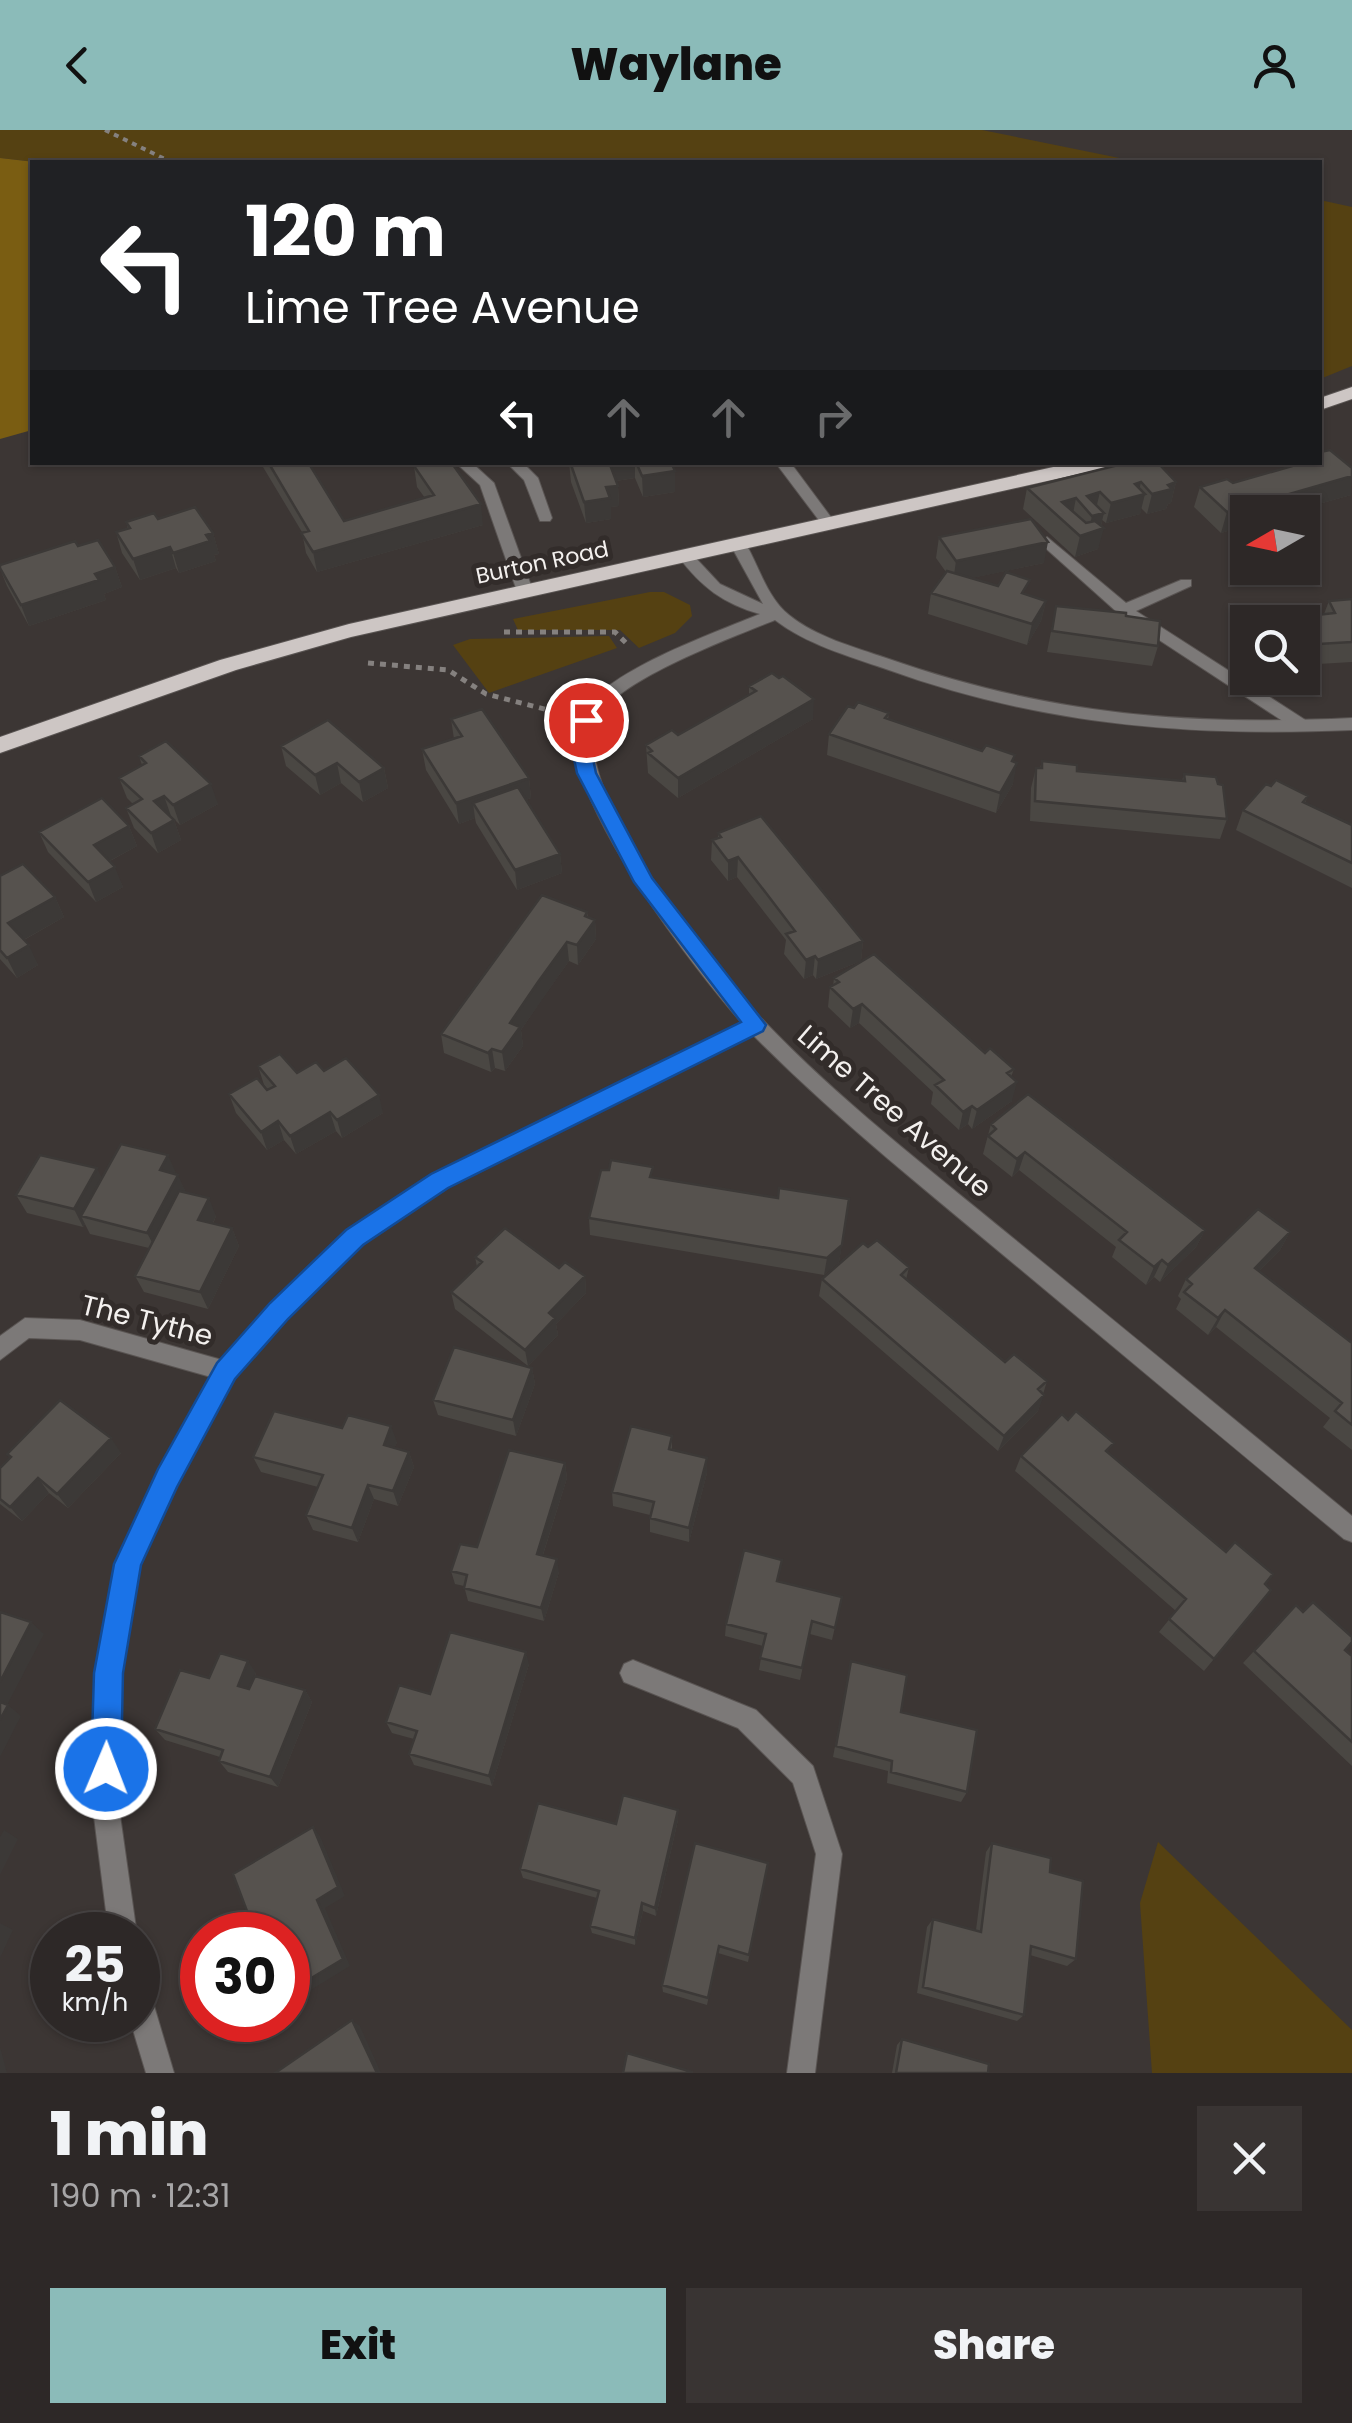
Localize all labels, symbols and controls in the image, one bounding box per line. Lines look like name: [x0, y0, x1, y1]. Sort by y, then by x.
text: Waylane: [570, 33, 782, 96]
icon: back: [50, 38, 105, 93]
icon: person: [1247, 38, 1302, 93]
text: 120 m: [245, 182, 446, 281]
icon: left: [80, 200, 210, 330]
text: Lime Tree Avenue: [245, 276, 640, 339]
icon: left: [491, 390, 546, 445]
icon: ahead: [596, 390, 651, 445]
icon: ahead: [701, 390, 756, 445]
icon: right: [806, 390, 861, 445]
north arrow: [1230, 495, 1320, 585]
map controls: [1230, 495, 1320, 695]
street label: Burton Road: [473, 533, 611, 592]
button: search: [1230, 605, 1320, 695]
pin: [544, 678, 629, 763]
icon: arrive: [559, 693, 614, 748]
street label: Lime Tree Avenue: [789, 1016, 1000, 1207]
street label: The Tythe: [77, 1285, 217, 1356]
position arrow: [54, 1717, 158, 1821]
speed limit sign: 30: [180, 1912, 310, 2042]
text: 25: [64, 1929, 126, 2000]
text: km/h: [62, 1985, 128, 2020]
text: 1 min: [50, 2092, 208, 2176]
button: close: [1197, 2106, 1302, 2211]
text: 190 m · 12:31: [50, 2173, 230, 2218]
button: Exit: [50, 2288, 666, 2403]
button: Share: [686, 2288, 1302, 2403]

